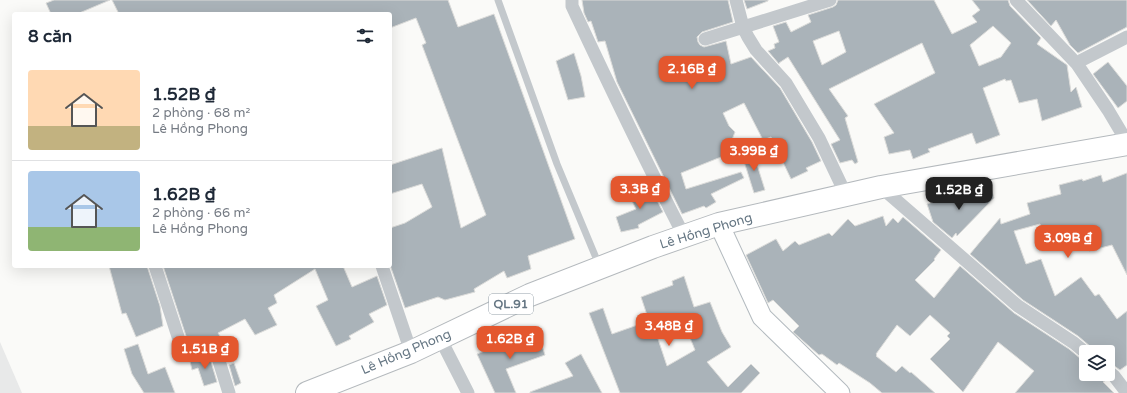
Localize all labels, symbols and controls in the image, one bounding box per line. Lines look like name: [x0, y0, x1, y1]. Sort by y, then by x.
icon: filters: [354, 25, 376, 47]
text: 8 căn: [28, 26, 72, 47]
pin: 2.16B ₫: [655, 56, 729, 90]
text: 2.16B ₫: [668, 61, 716, 77]
text: 1.52B ₫: [152, 84, 216, 105]
icon: home: [60, 86, 108, 134]
text: 2 phòng · 68 m²: [152, 105, 250, 121]
text: Lê Hồng Phong: [152, 121, 248, 137]
pin: 3.99B ₫: [717, 138, 791, 172]
text: 3.99B ₫: [730, 143, 778, 159]
pin: 3.3B ₫: [607, 176, 673, 210]
pin: 1.52B ₫: [922, 177, 996, 211]
text: 3.3B ₫: [620, 181, 660, 197]
text: 1.52B ₫: [935, 182, 983, 198]
text: 1.62B ₫: [152, 184, 216, 205]
icon: home: [60, 187, 108, 235]
text: 2 phòng · 66 m²: [152, 205, 250, 221]
street label: Lê Hồng Phong: [658, 209, 754, 253]
text: Lê Hồng Phong: [152, 221, 248, 237]
pin: 3.09B ₫: [1031, 225, 1105, 259]
text: 3.09B ₫: [1044, 230, 1092, 246]
road number: QL.91: [489, 294, 533, 314]
pin: 3.48B ₫: [632, 313, 706, 347]
text: 3.48B ₫: [645, 318, 693, 334]
street label: Lê Hồng Phong: [359, 326, 453, 378]
pin: 1.62B ₫: [473, 326, 547, 360]
text: 1.62B ₫: [486, 331, 534, 347]
pin: 1.51B ₫: [168, 336, 242, 370]
text: 1.51B ₫: [181, 341, 229, 357]
map controls: [1079, 345, 1115, 381]
button: layers: [1079, 345, 1115, 381]

